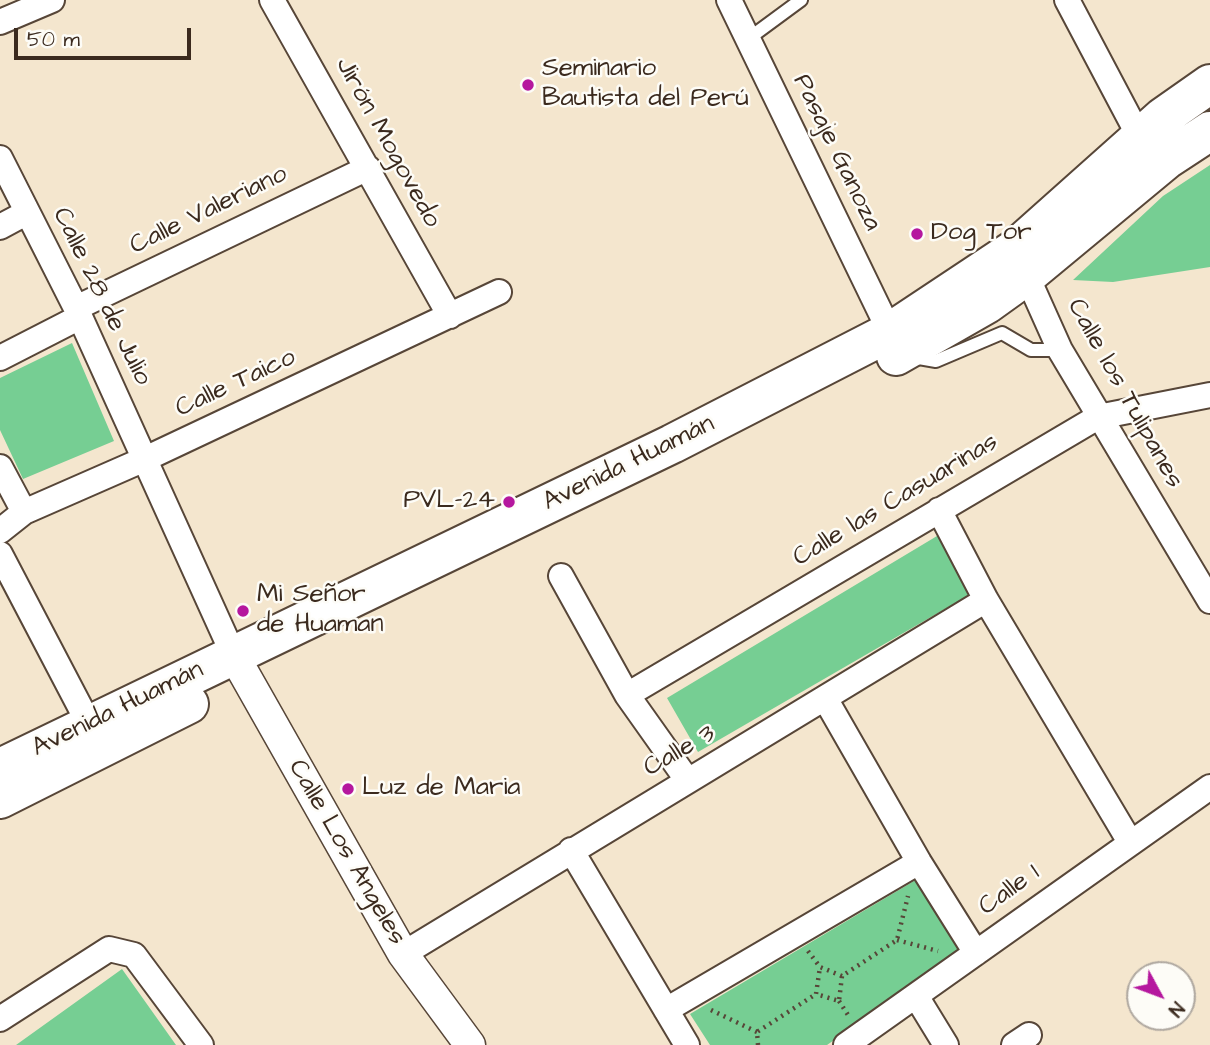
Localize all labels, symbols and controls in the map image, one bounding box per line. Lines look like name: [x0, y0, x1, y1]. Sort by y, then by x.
scale bar: [18, 14, 194, 58]
text: 50 m: [27, 25, 80, 54]
street label: Jirón Mogovedo: [327, 52, 447, 234]
place label: Seminario Bautista del Perú: [542, 54, 749, 116]
street label: Pasaje Ganoza: [785, 70, 887, 236]
marker: Seminario Bautista del Perú: [520, 77, 536, 93]
street label: Calle Valeriano: [125, 159, 293, 263]
street label: Calle 28 de Julio: [44, 203, 158, 391]
place label: Dog Tor: [931, 218, 1031, 250]
marker: Dog Tor: [909, 226, 925, 242]
street label: Calle los Tulipanes: [1059, 294, 1189, 494]
street label: Calle Taico: [171, 343, 301, 425]
street label: Avenida Huamán: [538, 409, 720, 519]
street label: Calle las Casuarinas: [788, 427, 1004, 575]
place label: PVL-24: [403, 486, 495, 518]
marker: PVL-24: [501, 494, 517, 510]
place label: Mi Señor de Huaman: [257, 580, 383, 642]
marker: Mi Señor de Huaman: [235, 603, 251, 619]
street label: Avenida Huamán: [27, 655, 209, 765]
street label: Calle 3: [639, 719, 721, 785]
street label: Calle Los Angeles: [280, 755, 412, 951]
place label: Luz de Maria: [362, 773, 521, 805]
marker: Luz de Maria: [340, 781, 356, 797]
street label: Calle 1: [973, 859, 1047, 923]
north arrow: [1126, 961, 1196, 1031]
text: N: [1162, 995, 1190, 1022]

